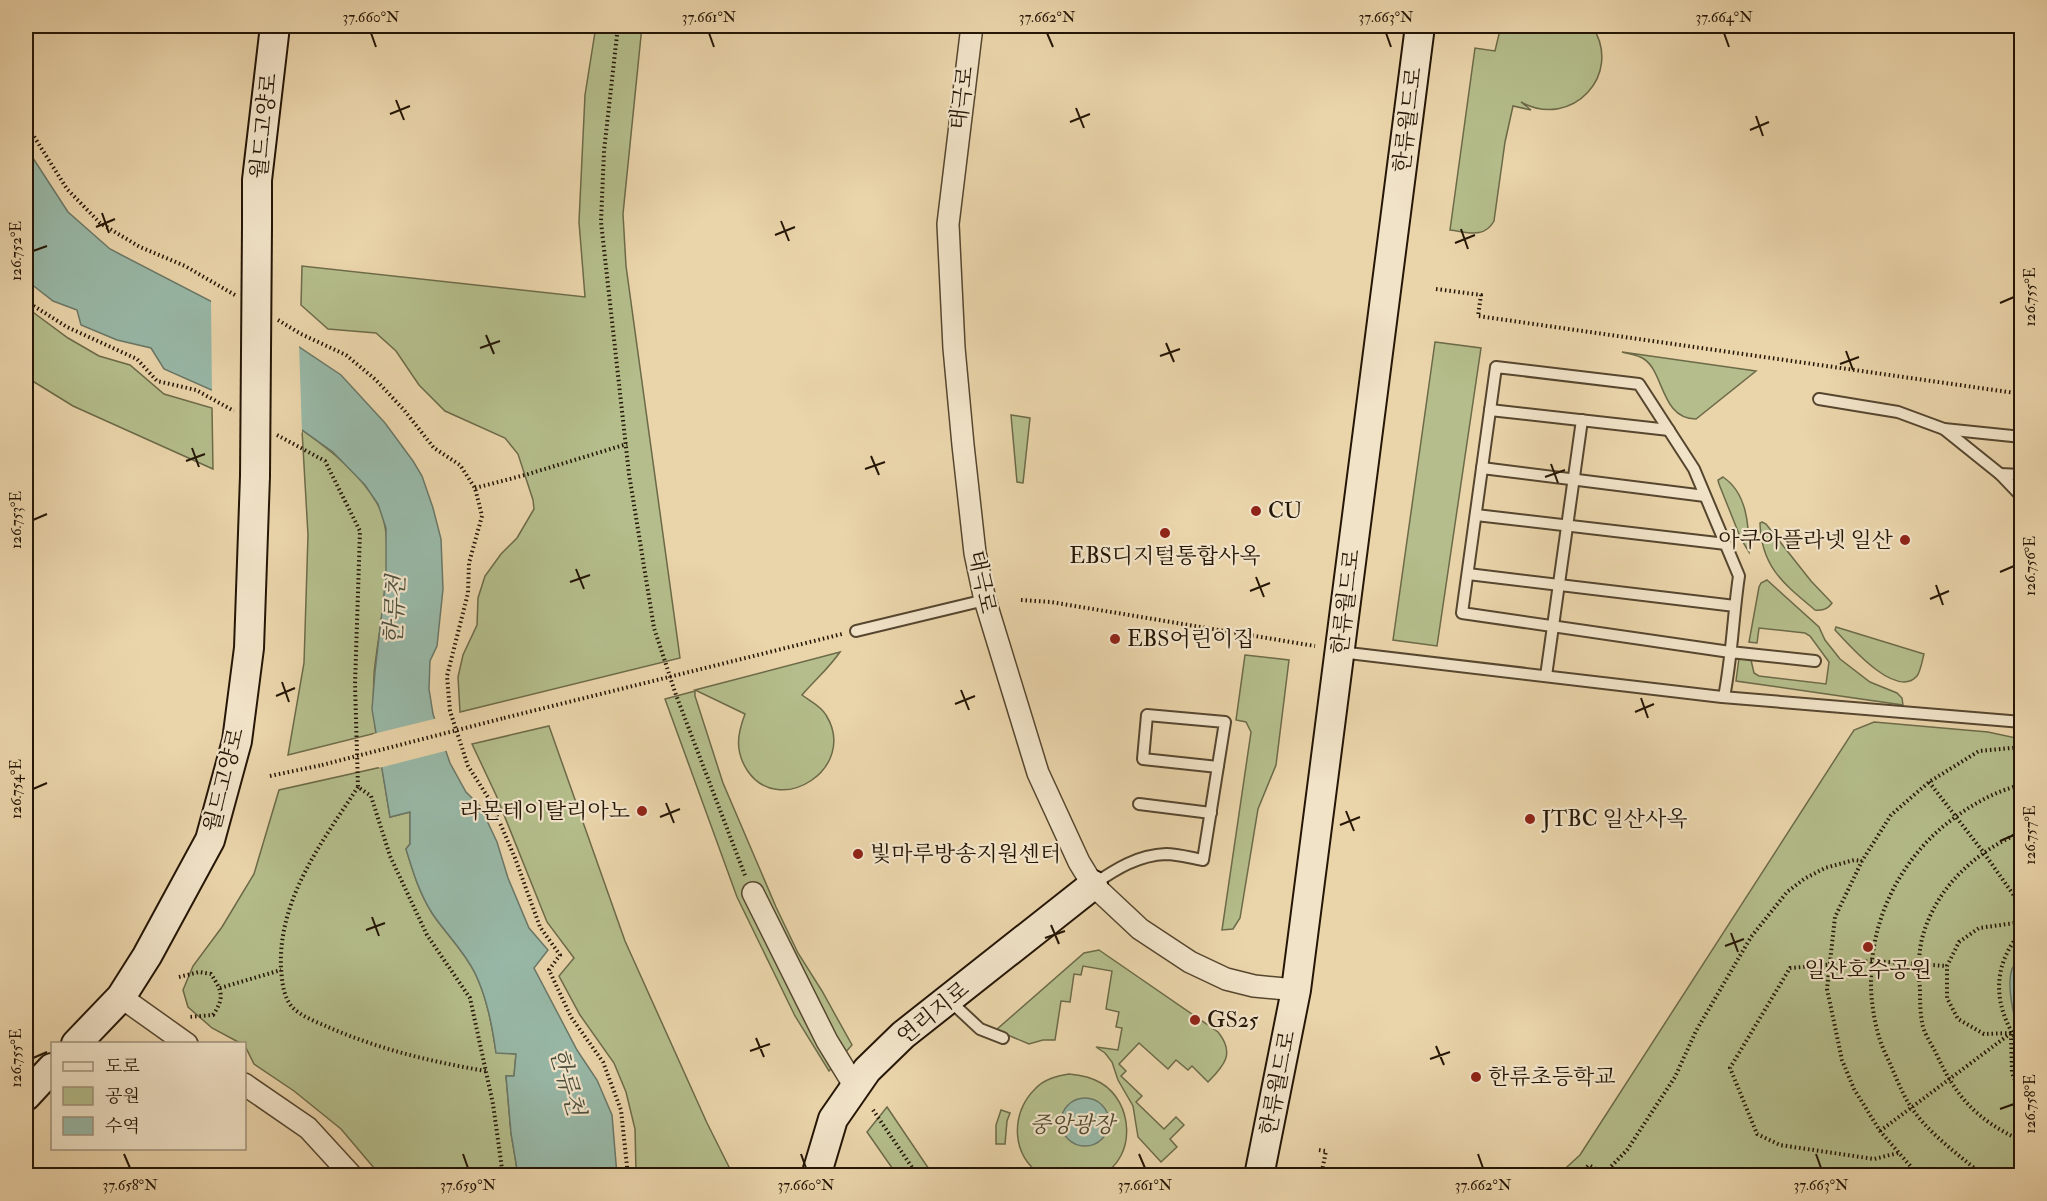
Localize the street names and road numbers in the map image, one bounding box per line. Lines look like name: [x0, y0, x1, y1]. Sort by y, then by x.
street label: 태극로: [944, 65, 980, 131]
street label: 한류월드로: [1388, 66, 1428, 174]
street label: 월드고양로: [245, 72, 283, 180]
street label: 태극로: [962, 548, 1002, 616]
street label: 한류월드로: [1326, 548, 1366, 656]
street label: 월드고양로: [198, 725, 250, 835]
street label: 연리지로: [891, 975, 975, 1051]
street label: 한류월드로: [1254, 1028, 1302, 1138]

